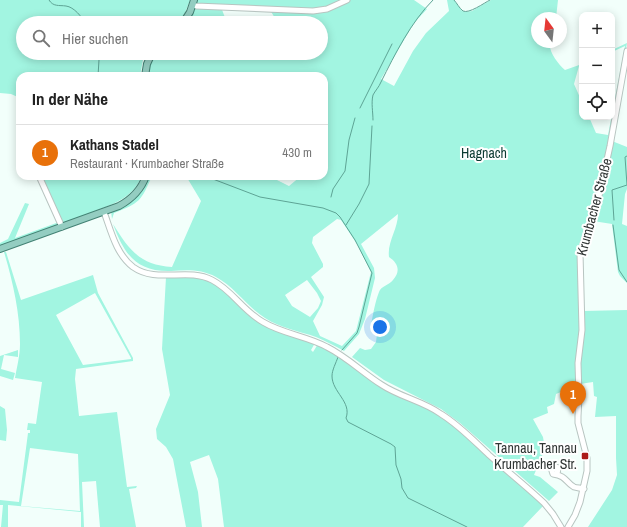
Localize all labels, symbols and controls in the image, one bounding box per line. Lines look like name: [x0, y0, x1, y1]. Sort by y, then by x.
north arrow: [531, 12, 567, 48]
map controls: [579, 12, 615, 120]
button: +: [579, 12, 615, 48]
search box: [16, 16, 328, 60]
icon: search: [30, 27, 52, 49]
text: Hier suchen: [62, 28, 128, 49]
button: −: [579, 48, 615, 84]
button: locate: [579, 84, 615, 120]
text: In der Nähe: [32, 87, 108, 110]
text: Kathans Stadel: [70, 134, 159, 155]
text: 1: [42, 144, 48, 161]
text: 430 m: [282, 144, 312, 161]
park label: Hagnach: [461, 144, 507, 162]
text: Restaurant · Krumbacher Straße: [70, 155, 224, 172]
street label: Krumbacher Straße: [572, 156, 616, 258]
your location: [370, 317, 390, 337]
pin: 1: [560, 381, 586, 414]
place label: Tannau, Tannau Krumbacher Str.: [494, 439, 577, 473]
marker: Tannau, Tannau Krumbacher Str.: [580, 451, 590, 461]

